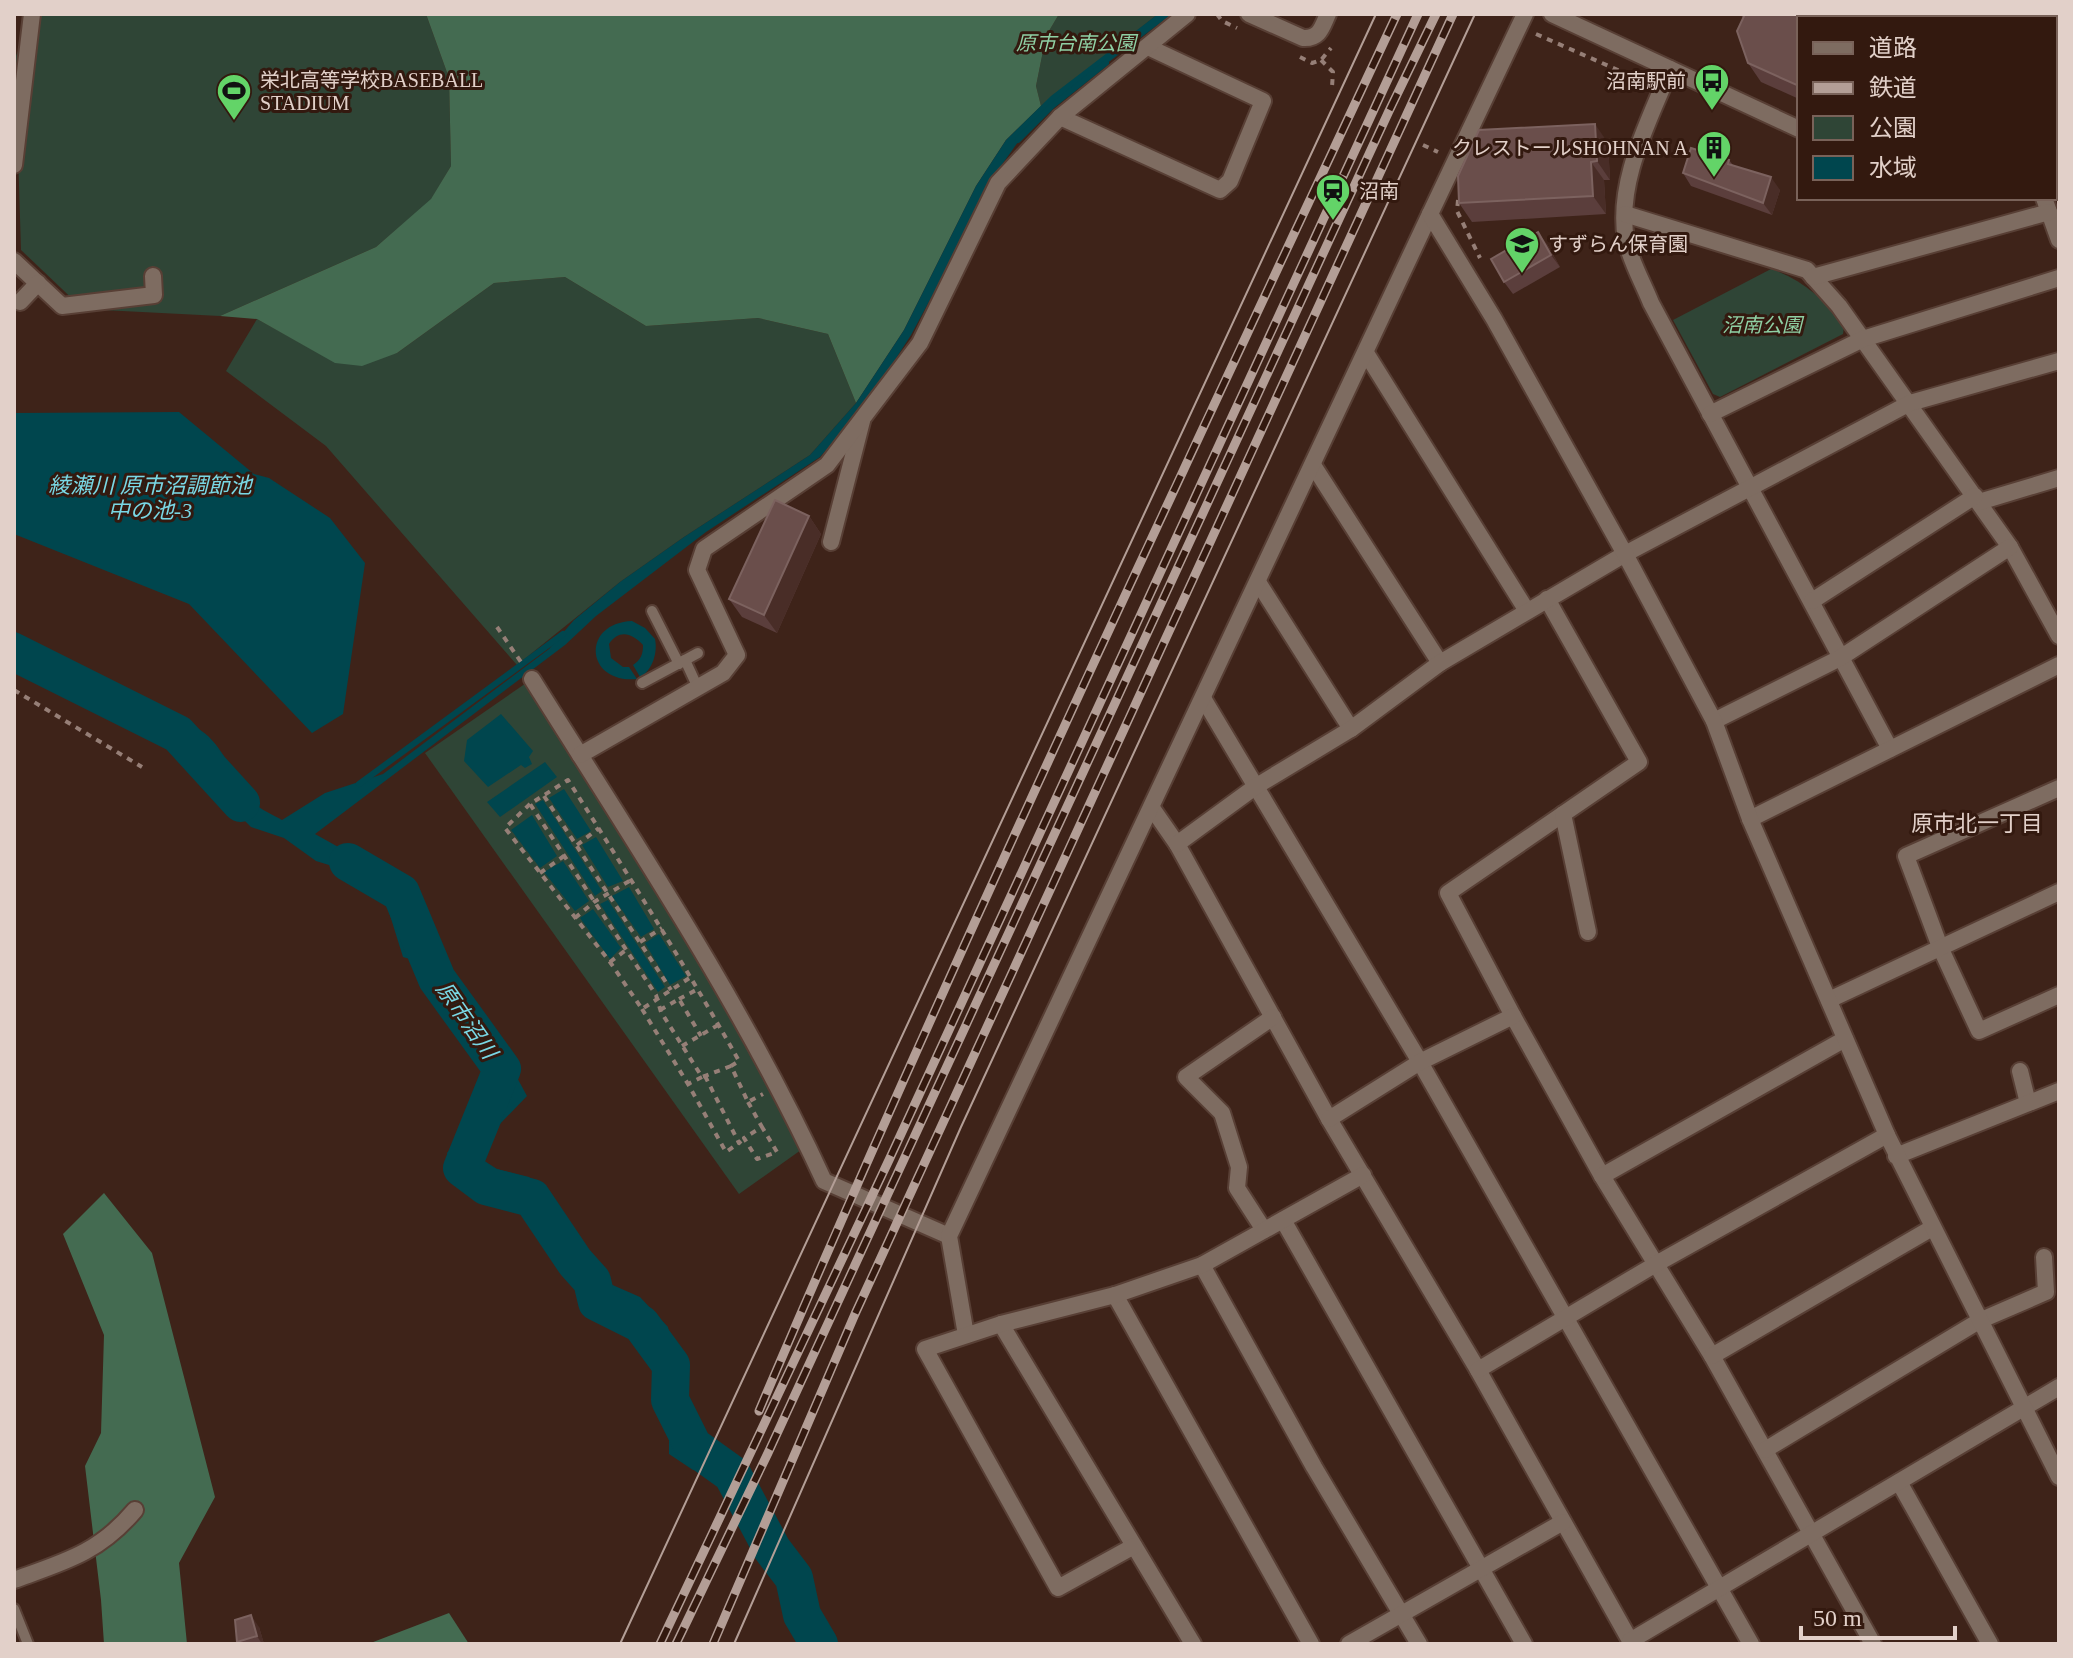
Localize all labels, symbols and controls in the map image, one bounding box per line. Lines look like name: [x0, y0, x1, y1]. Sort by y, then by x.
legend: [1797, 16, 2057, 200]
park label: 原市台南公園: [1016, 32, 1139, 54]
text: 道路: [1869, 35, 1917, 61]
bus stop icon: 沼南駅前: [1693, 62, 1731, 112]
place label: 栄北高等学校BASEBALL STADIUM: [260, 69, 483, 114]
place label: 沼南駅前: [1606, 70, 1686, 92]
sports icon: 栄北高等学校BASEBALL STADIUM: [215, 72, 253, 122]
text: 鉄道: [1869, 75, 1917, 101]
text: 公園: [1869, 115, 1917, 141]
building icon: クレストールSHOHNAN A: [1695, 129, 1733, 179]
place label: クレストールSHOHNAN A: [1452, 137, 1689, 159]
text: 水域: [1869, 155, 1917, 181]
station icon: 沼南: [1314, 172, 1352, 222]
place label: 沼南: [1359, 180, 1399, 202]
school or university icon: すずらん保育園: [1503, 225, 1541, 275]
place label: すずらん保育園: [1548, 233, 1688, 255]
park label: 沼南公園: [1722, 314, 1805, 336]
water label: 綾瀬川 原市沼調節池 中の池-3: [48, 473, 254, 523]
district label: 原市北一丁目: [1911, 811, 2043, 836]
water label: 原市沼川: [431, 977, 503, 1065]
scale bar: [1801, 1590, 1955, 1640]
text: 50 m: [1813, 1605, 1862, 1631]

